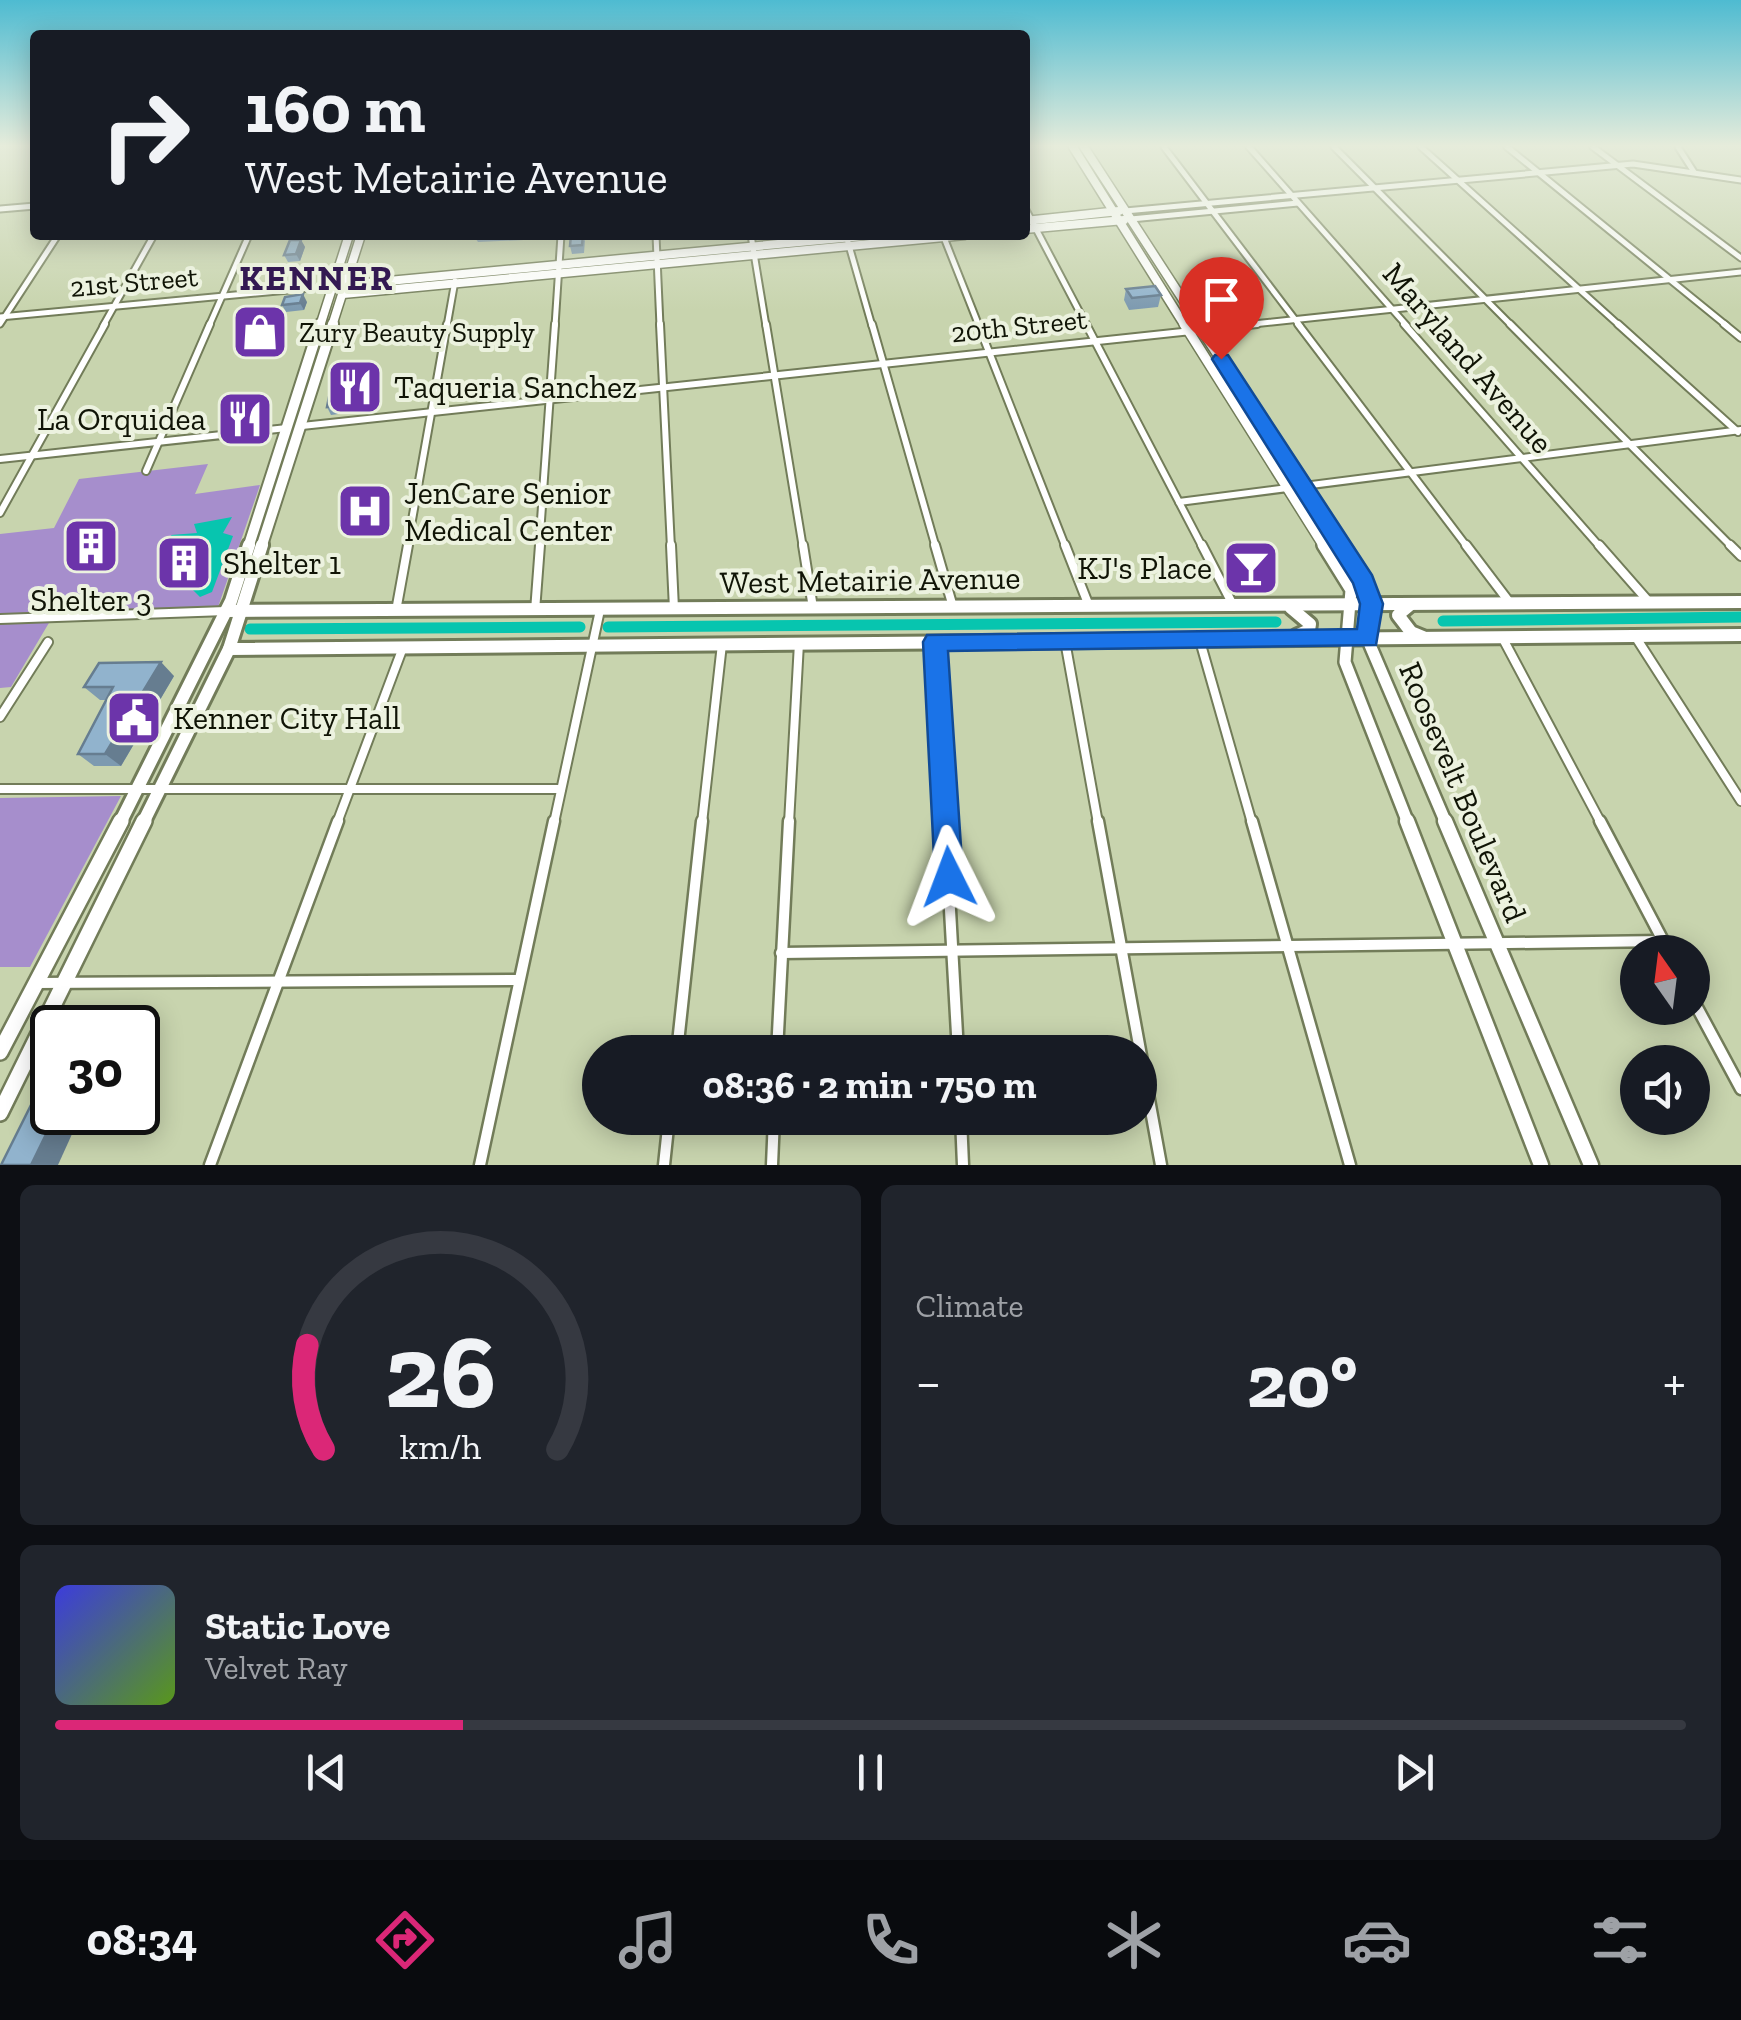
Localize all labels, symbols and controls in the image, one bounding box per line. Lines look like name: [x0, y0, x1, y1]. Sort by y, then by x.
text: 160 m: [245, 66, 426, 150]
icon: right: [80, 70, 210, 200]
text: West Metairie Avenue: [245, 151, 668, 205]
street label: Maryland Avenue: [1375, 255, 1561, 461]
district label: KENNER: [239, 257, 395, 299]
pin: [1179, 257, 1264, 360]
street label: 21st Street: [69, 260, 200, 304]
icon: arrive: [1194, 272, 1249, 327]
shop icon: Zury Beauty Supply: [230, 302, 290, 362]
street label: 20th Street: [949, 302, 1089, 350]
place label: Zury Beauty Supply: [299, 316, 536, 349]
restaurant icon: Taqueria Sanchez: [325, 357, 385, 417]
place label: Taqueria Sanchez: [394, 368, 637, 406]
restaurant icon: La Orquidea: [215, 389, 275, 449]
place label: La Orquidea: [37, 400, 206, 438]
place label: JenCare Senior Medical Center: [404, 474, 613, 549]
hospital icon: JenCare Senior Medical Center: [335, 481, 395, 541]
building icon: Shelter 3: [61, 516, 121, 576]
building icon: Shelter 1: [154, 533, 214, 593]
bar icon: KJ's Place: [1221, 538, 1281, 598]
place label: Shelter 1: [223, 544, 341, 582]
place label: KJ's Place: [1077, 549, 1212, 587]
street label: West Metairie Avenue: [719, 558, 1021, 602]
place label: Shelter 3: [30, 581, 152, 619]
street label: Roosevelt Boulevard: [1391, 656, 1535, 928]
public building icon: Kenner City Hall: [104, 688, 164, 748]
place label: Kenner City Hall: [173, 699, 401, 737]
position arrow: [897, 825, 1001, 929]
north arrow: [1620, 935, 1710, 1025]
map controls: [1620, 935, 1710, 1135]
speed limit sign: 30: [30, 1005, 160, 1135]
button: sound: [1620, 1045, 1710, 1135]
text: 08:36 · 2 min · 750 m: [703, 1062, 1036, 1108]
text: Climate: [916, 1287, 1024, 1325]
text: 26: [384, 1309, 496, 1434]
text: 20°: [1247, 1336, 1357, 1426]
text: −: [916, 1349, 941, 1415]
text: +: [1663, 1349, 1686, 1415]
text: km/h: [399, 1425, 481, 1468]
text: Static Love: [205, 1603, 390, 1649]
text: Velvet Ray: [205, 1649, 348, 1687]
icon: previous: [299, 1745, 354, 1800]
icon: pause: [843, 1745, 898, 1800]
icon: next: [1387, 1745, 1442, 1800]
icon: directions: [370, 1905, 440, 1975]
icon: music: [613, 1905, 683, 1975]
icon: phone: [856, 1905, 926, 1975]
icon: climate: [1099, 1905, 1169, 1975]
icon: car: [1342, 1905, 1412, 1975]
icon: filters: [1585, 1905, 1655, 1975]
text: 08:34: [86, 1913, 197, 1967]

